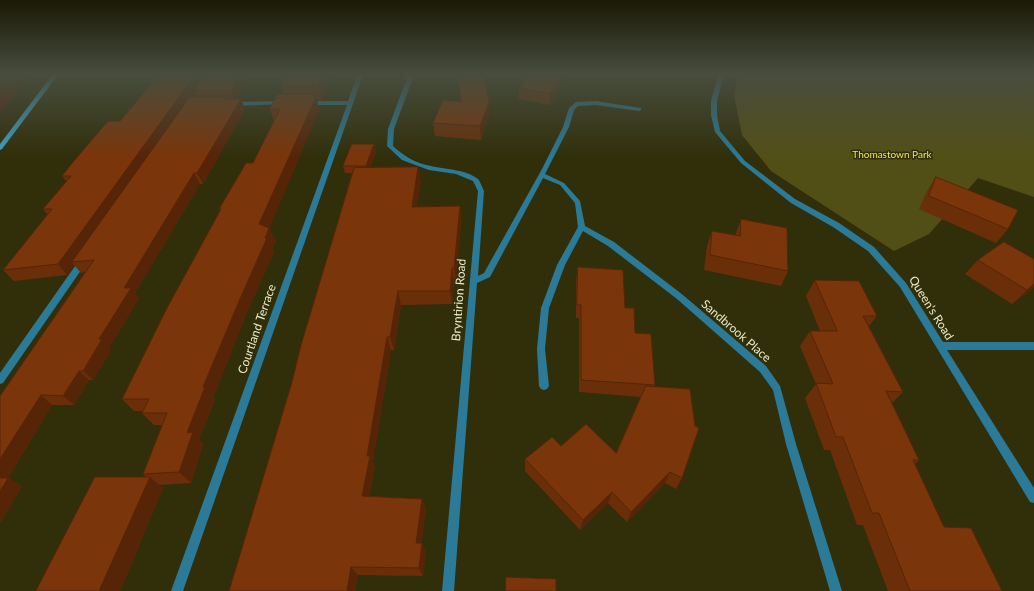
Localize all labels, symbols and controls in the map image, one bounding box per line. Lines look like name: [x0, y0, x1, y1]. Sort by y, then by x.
park label: Thomastown Park: [852, 149, 932, 161]
street label: Bryntirion Road: [449, 258, 469, 342]
street label: Queen's Road: [906, 273, 956, 343]
street label: Courtland Terrace: [235, 282, 279, 376]
street label: Sandbrook Place: [698, 297, 774, 365]

